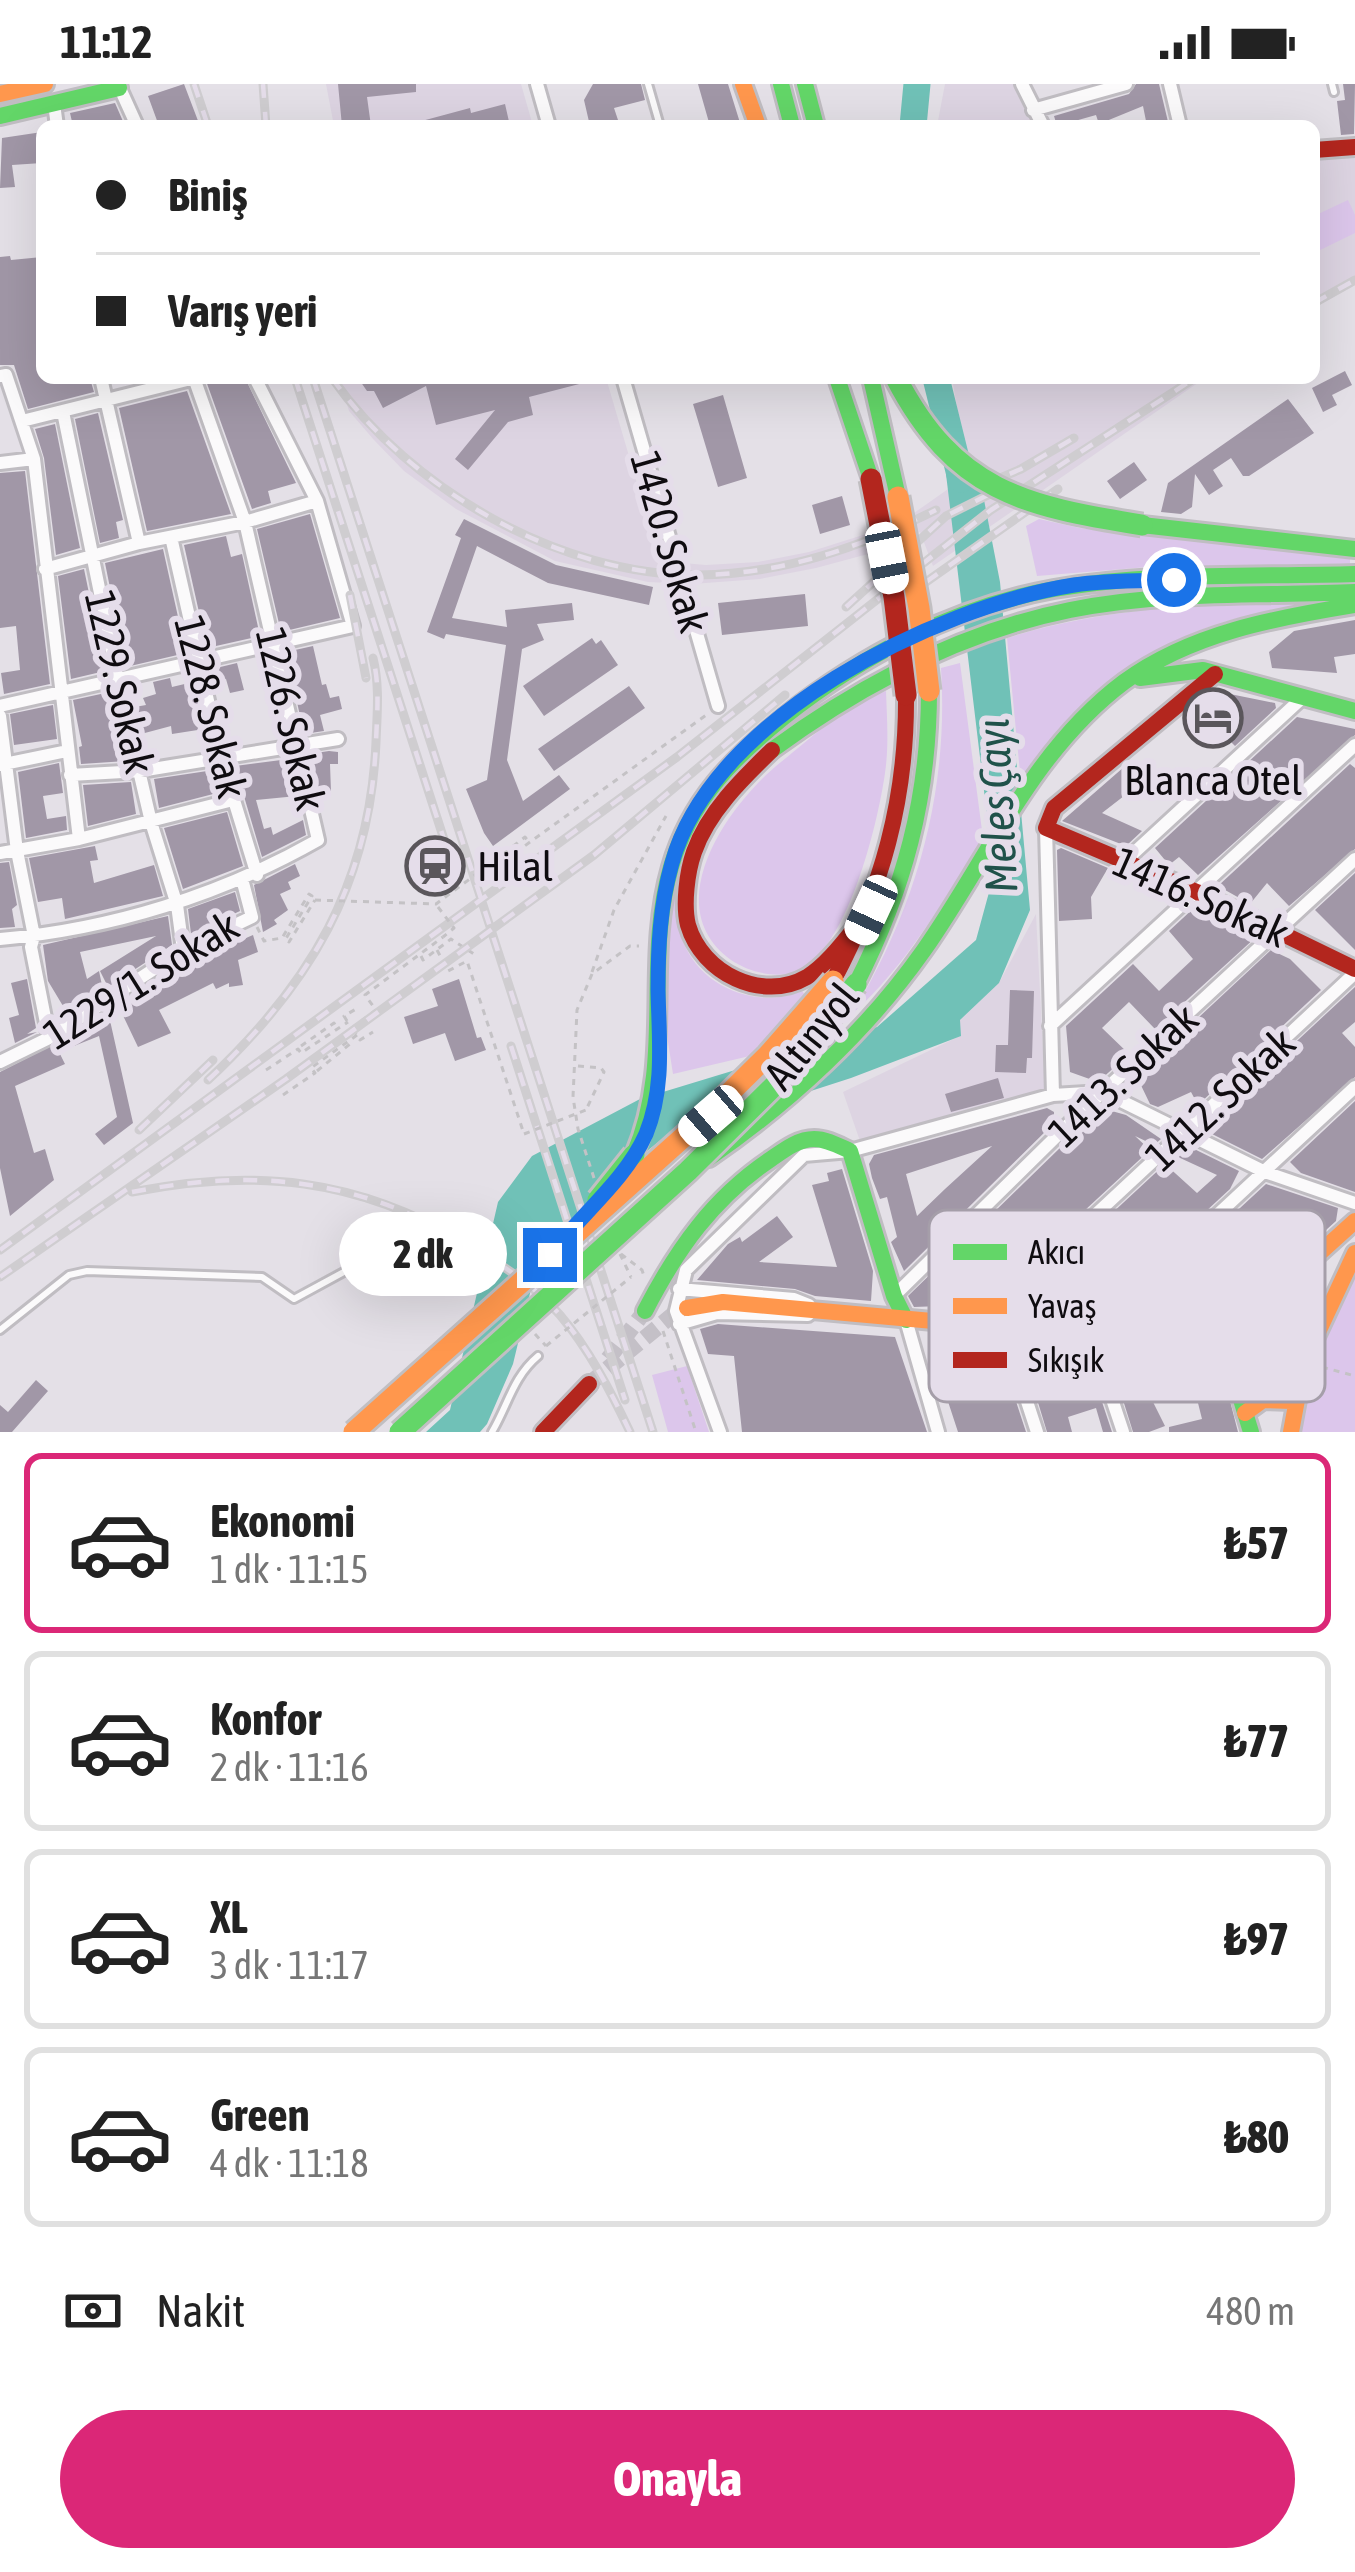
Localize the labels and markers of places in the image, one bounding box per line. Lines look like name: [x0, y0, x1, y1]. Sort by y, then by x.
hotel icon: Blanca Otel: [1182, 687, 1244, 749]
place label: Blanca Otel: [1124, 756, 1302, 804]
station icon: Hilal: [404, 835, 466, 897]
place label: Hilal: [477, 842, 553, 890]

